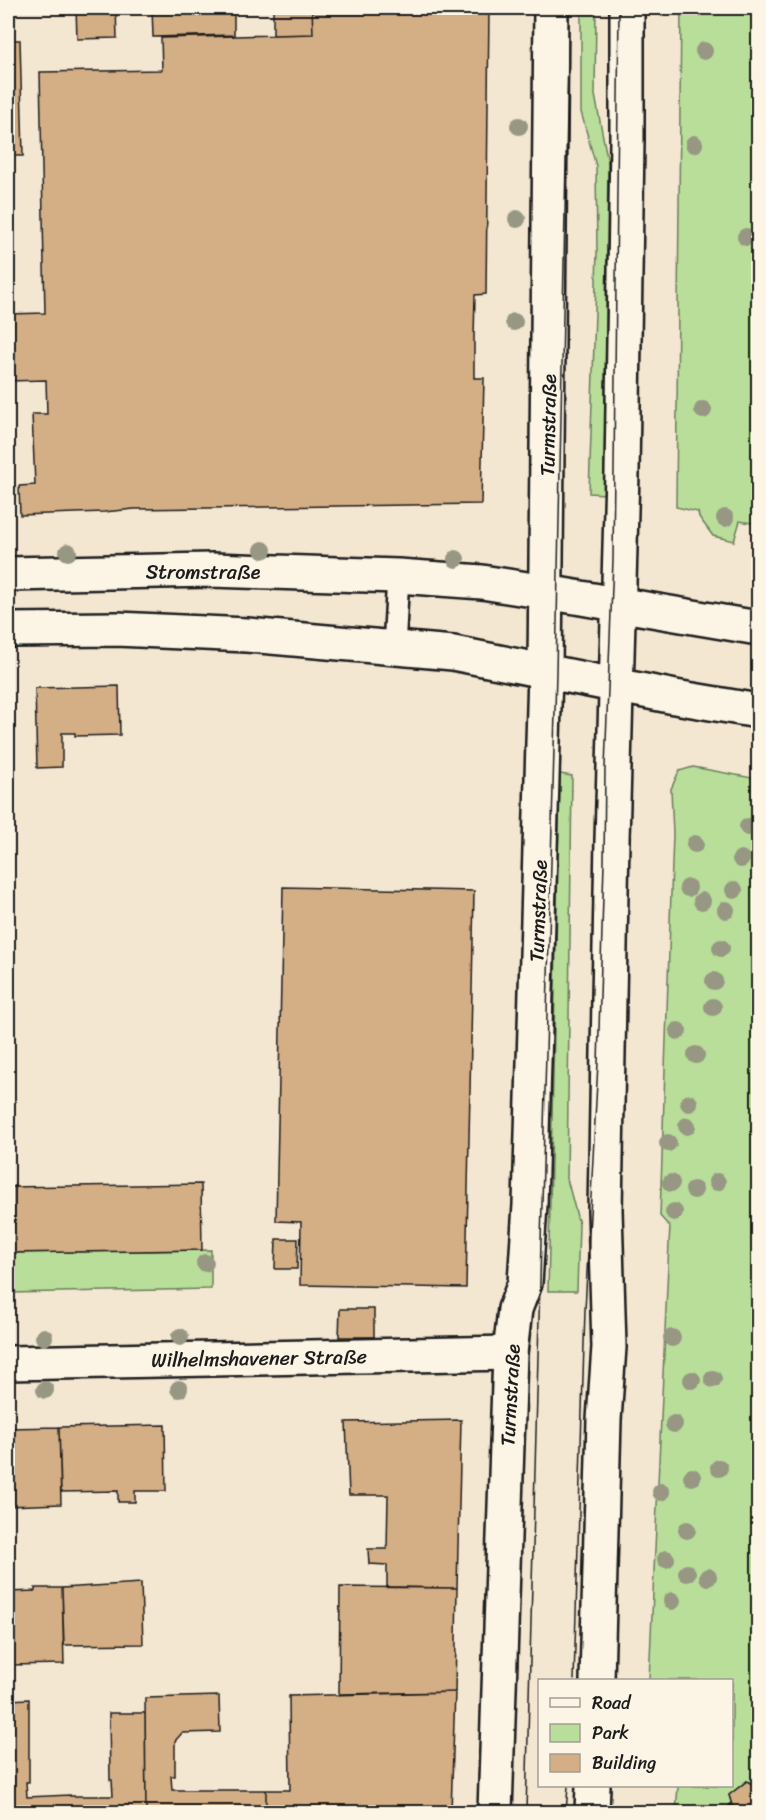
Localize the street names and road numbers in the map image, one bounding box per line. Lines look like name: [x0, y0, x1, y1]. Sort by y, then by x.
street label: Turmstraße: [530, 373, 567, 476]
street label: Stromstraße: [146, 555, 261, 590]
street label: Turmstraße: [519, 859, 558, 963]
street label: Wilhelmshavener Straße: [151, 1339, 367, 1378]
street label: Turmstraße: [490, 1343, 531, 1447]

